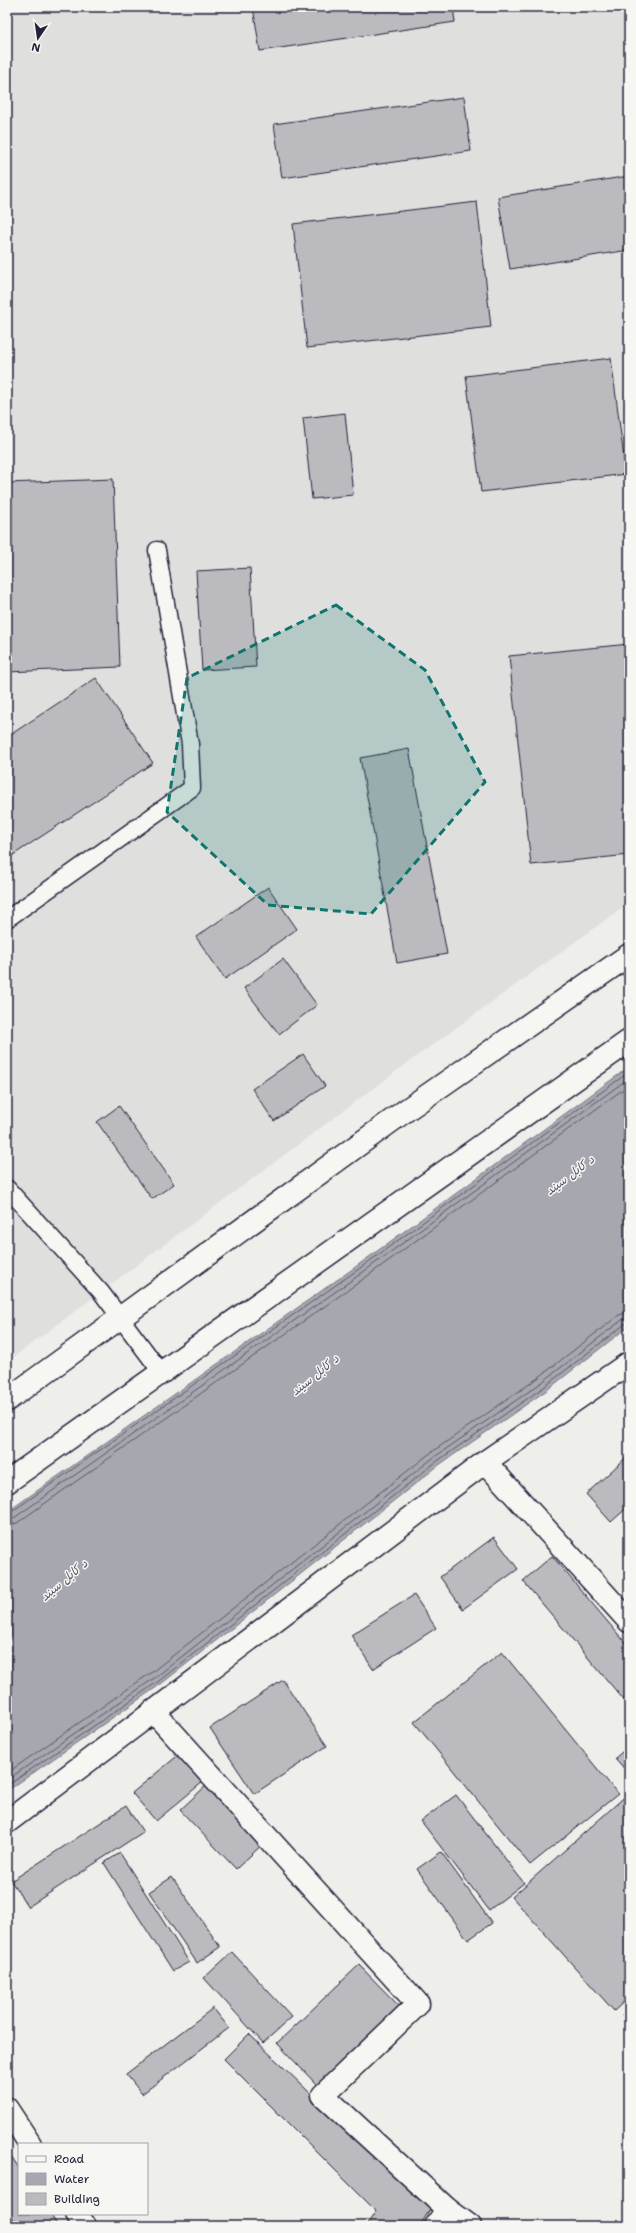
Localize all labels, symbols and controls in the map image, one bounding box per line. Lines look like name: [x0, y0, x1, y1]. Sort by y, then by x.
north arrow: [18, 18, 58, 58]
text: N: [30, 39, 42, 56]
water label: د کابل سيند: [542, 1151, 598, 1199]
water label: د کابل سيند: [288, 1351, 342, 1399]
water label: د کابل سيند: [37, 1555, 91, 1605]
legend: [18, 2143, 148, 2215]
text: Road: [54, 2151, 85, 2167]
text: Water: [54, 2171, 90, 2187]
text: Building: [54, 2191, 100, 2207]

